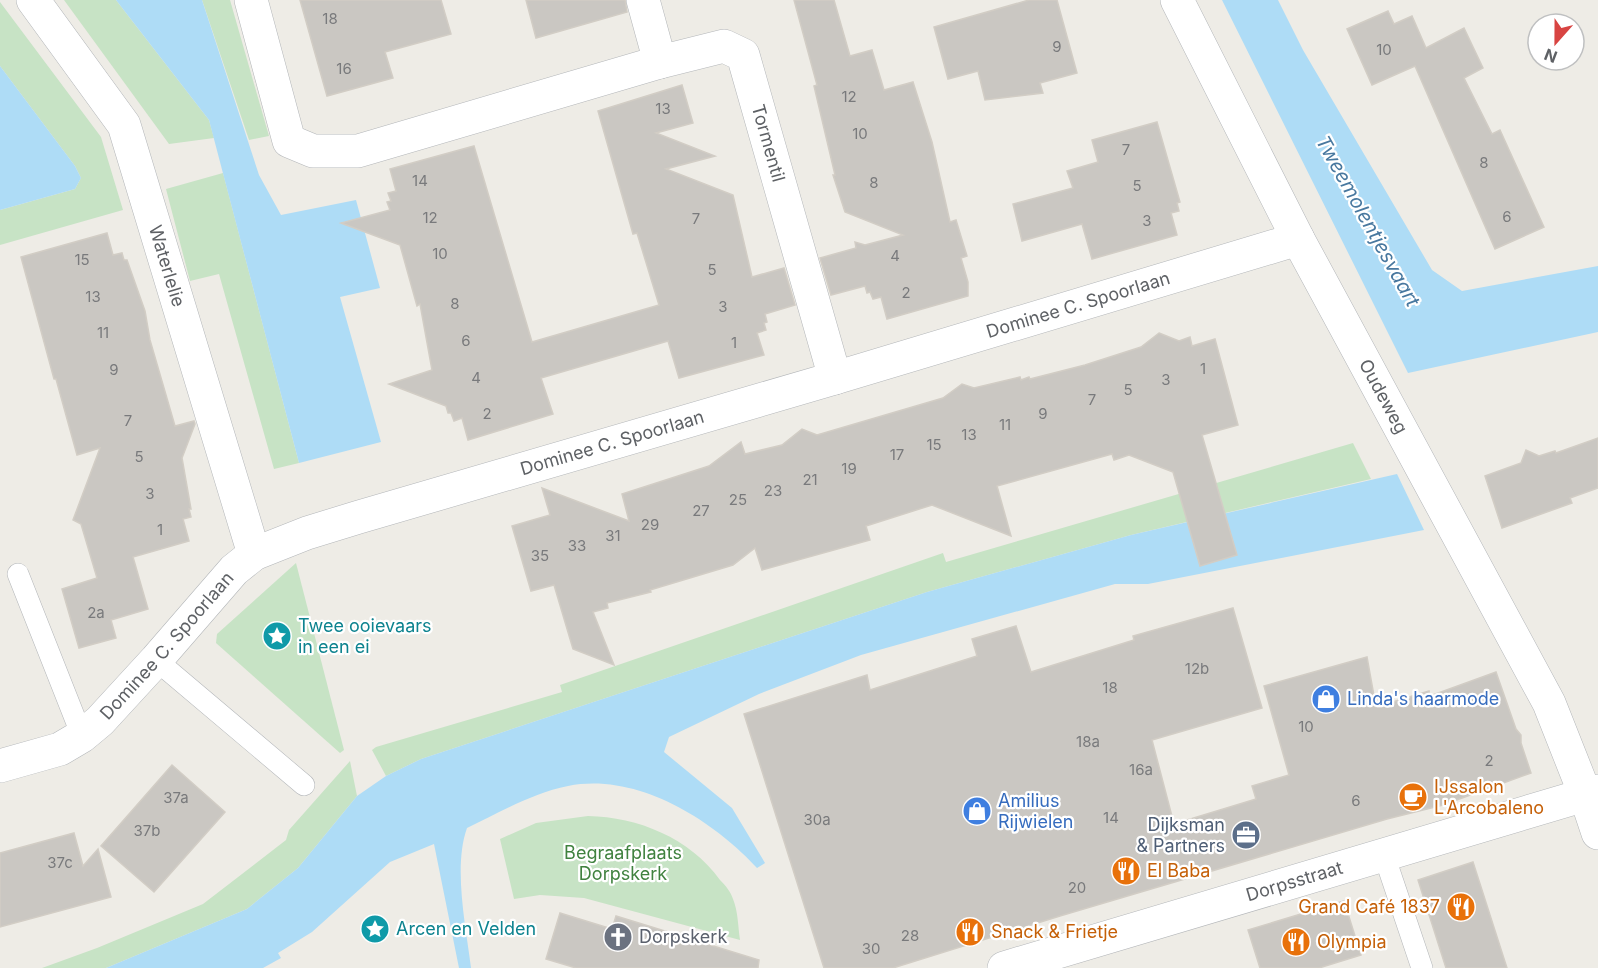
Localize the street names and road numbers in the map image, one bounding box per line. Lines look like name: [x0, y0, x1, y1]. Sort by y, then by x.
street label: Tormentil: [748, 102, 790, 184]
street label: Waterlelie: [145, 223, 189, 309]
street label: Dominee C. Spoorlaan: [984, 267, 1172, 342]
street label: Oudeweg: [1355, 355, 1412, 437]
street label: Dominee C. Spoorlaan: [518, 406, 706, 479]
street label: Dominee C. Spoorlaan: [96, 567, 238, 724]
street label: Dorpsstraat: [1243, 857, 1345, 905]

